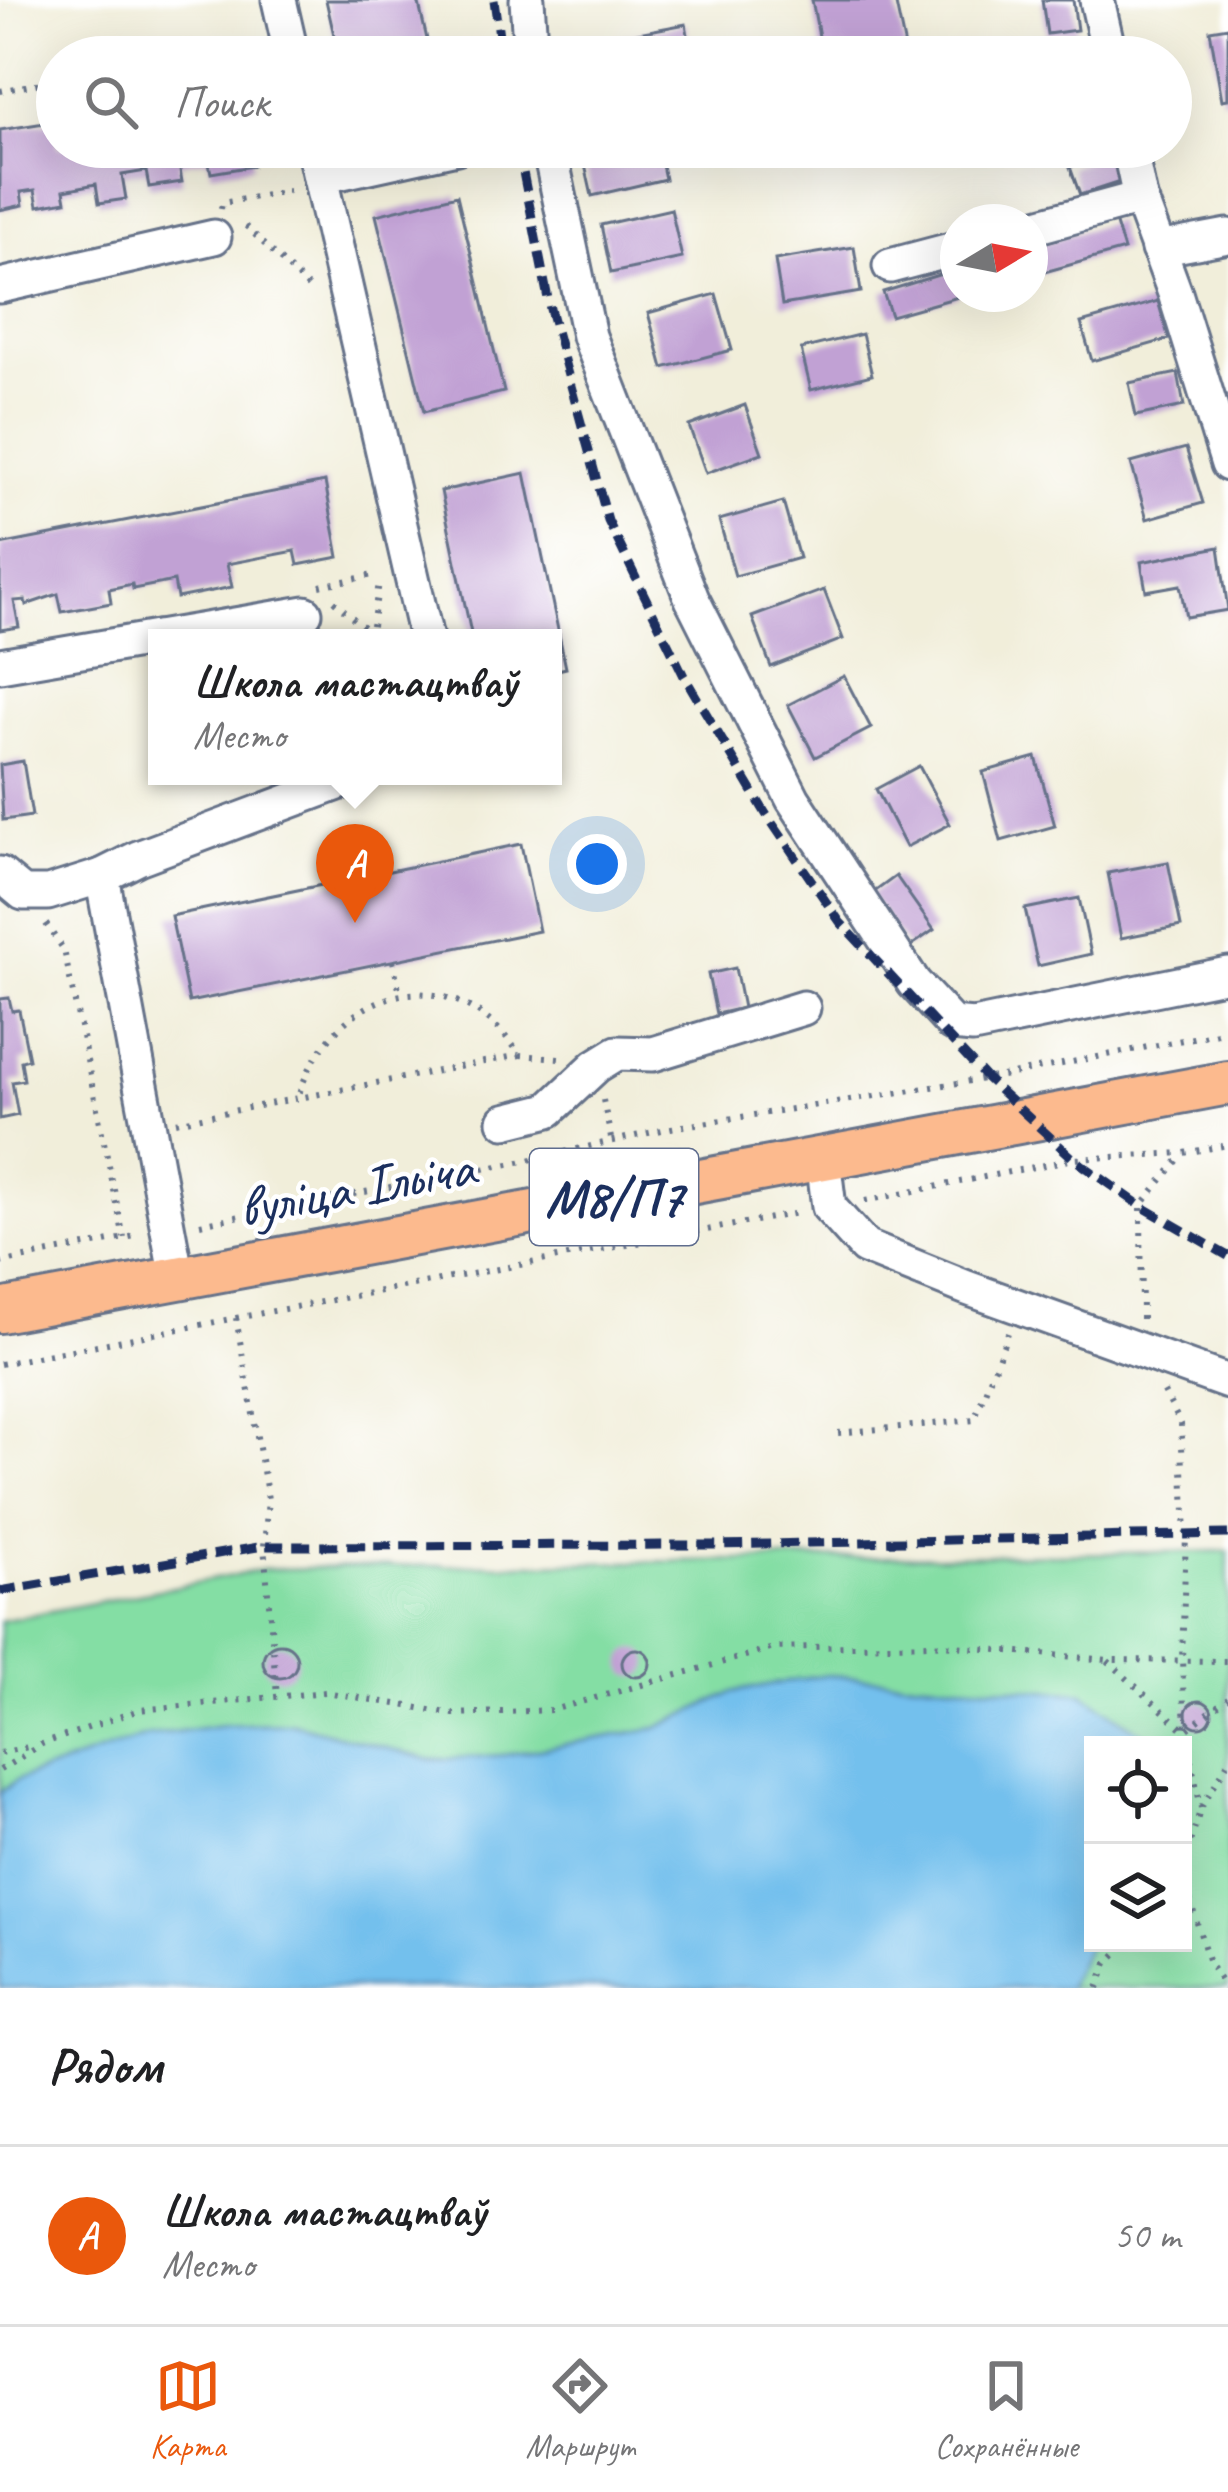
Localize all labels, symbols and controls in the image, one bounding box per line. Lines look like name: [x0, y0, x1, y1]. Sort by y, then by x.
search box: [36, 36, 1192, 168]
icon: search: [78, 69, 144, 135]
text: Поиск: [174, 74, 269, 131]
north arrow: [940, 204, 1048, 312]
popup: [148, 629, 562, 785]
text: Школа мастацтваў: [193, 654, 517, 711]
text: Место: [193, 711, 285, 760]
pin: A: [316, 824, 394, 923]
your location: [567, 834, 627, 894]
street label: вуліца Ільіча: [232, 1130, 484, 1243]
road number: М8/П7: [530, 1149, 698, 1245]
map controls: [1084, 1736, 1192, 1952]
button: locate: [1084, 1736, 1192, 1844]
button: layers: [1084, 1844, 1192, 1952]
text: Рядом: [48, 2034, 162, 2098]
text: Школа мастацтваў: [162, 2183, 486, 2240]
text: A: [77, 2211, 97, 2260]
text: 50 m: [1114, 2211, 1180, 2260]
text: Место: [162, 2240, 254, 2289]
tab: Карта: [150, 2353, 226, 2467]
tab: Маршрут: [526, 2353, 635, 2467]
tab: Сохранённые: [935, 2353, 1078, 2467]

